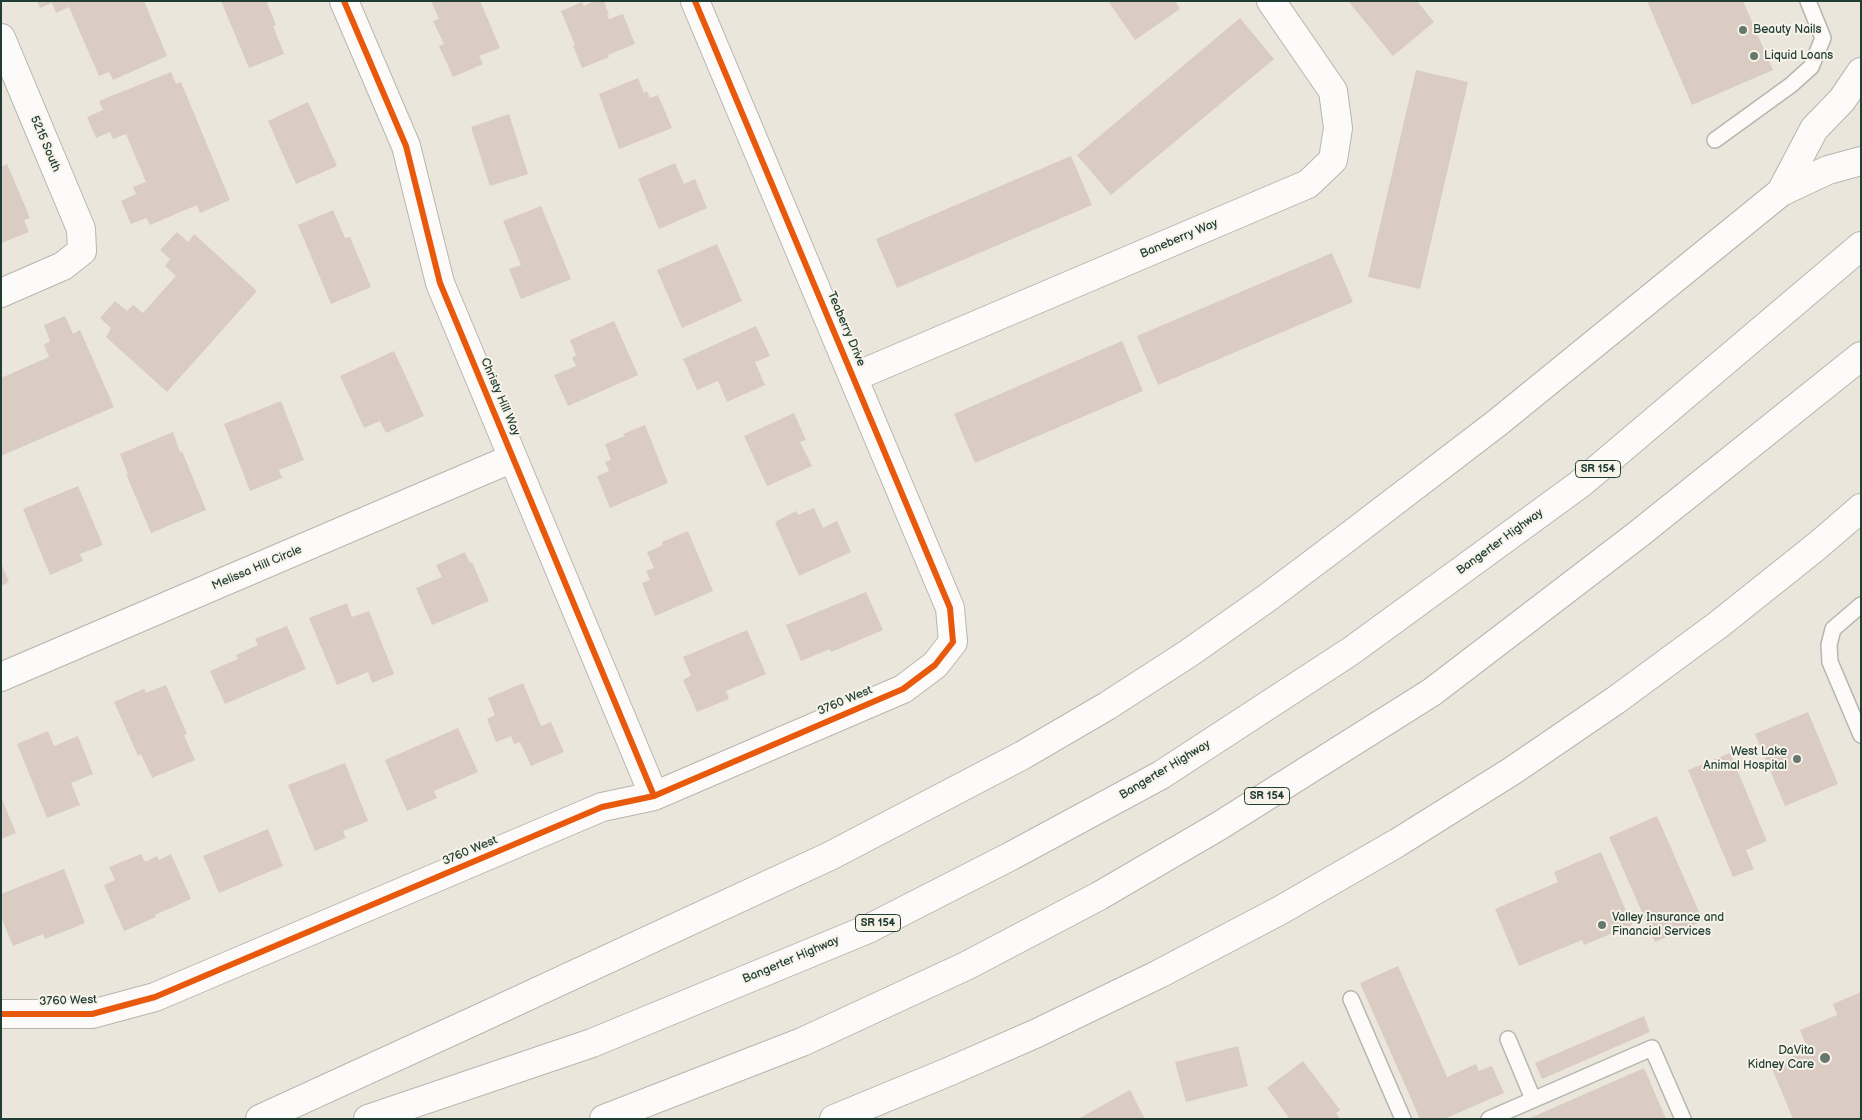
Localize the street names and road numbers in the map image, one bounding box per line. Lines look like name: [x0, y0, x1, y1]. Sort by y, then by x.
street label: 5215 South: [27, 114, 63, 174]
street label: Baneberry Way: [1138, 216, 1220, 262]
street label: Teaberry Drive: [824, 289, 868, 369]
street label: Christy Hill Way: [477, 356, 523, 438]
road number: SR 154: [1576, 460, 1620, 478]
street label: Bangerter Highway: [1454, 506, 1546, 578]
street label: Melissa Hill Circle: [210, 543, 304, 593]
street label: 3760 West: [816, 683, 874, 719]
street label: Bangerter Highway: [1117, 737, 1213, 803]
road number: SR 154: [1244, 788, 1290, 804]
street label: 3760 West: [441, 833, 499, 869]
road number: SR 154: [856, 914, 900, 931]
street label: Bangerter Highway: [741, 933, 841, 987]
street label: 3760 West: [39, 993, 97, 1009]

